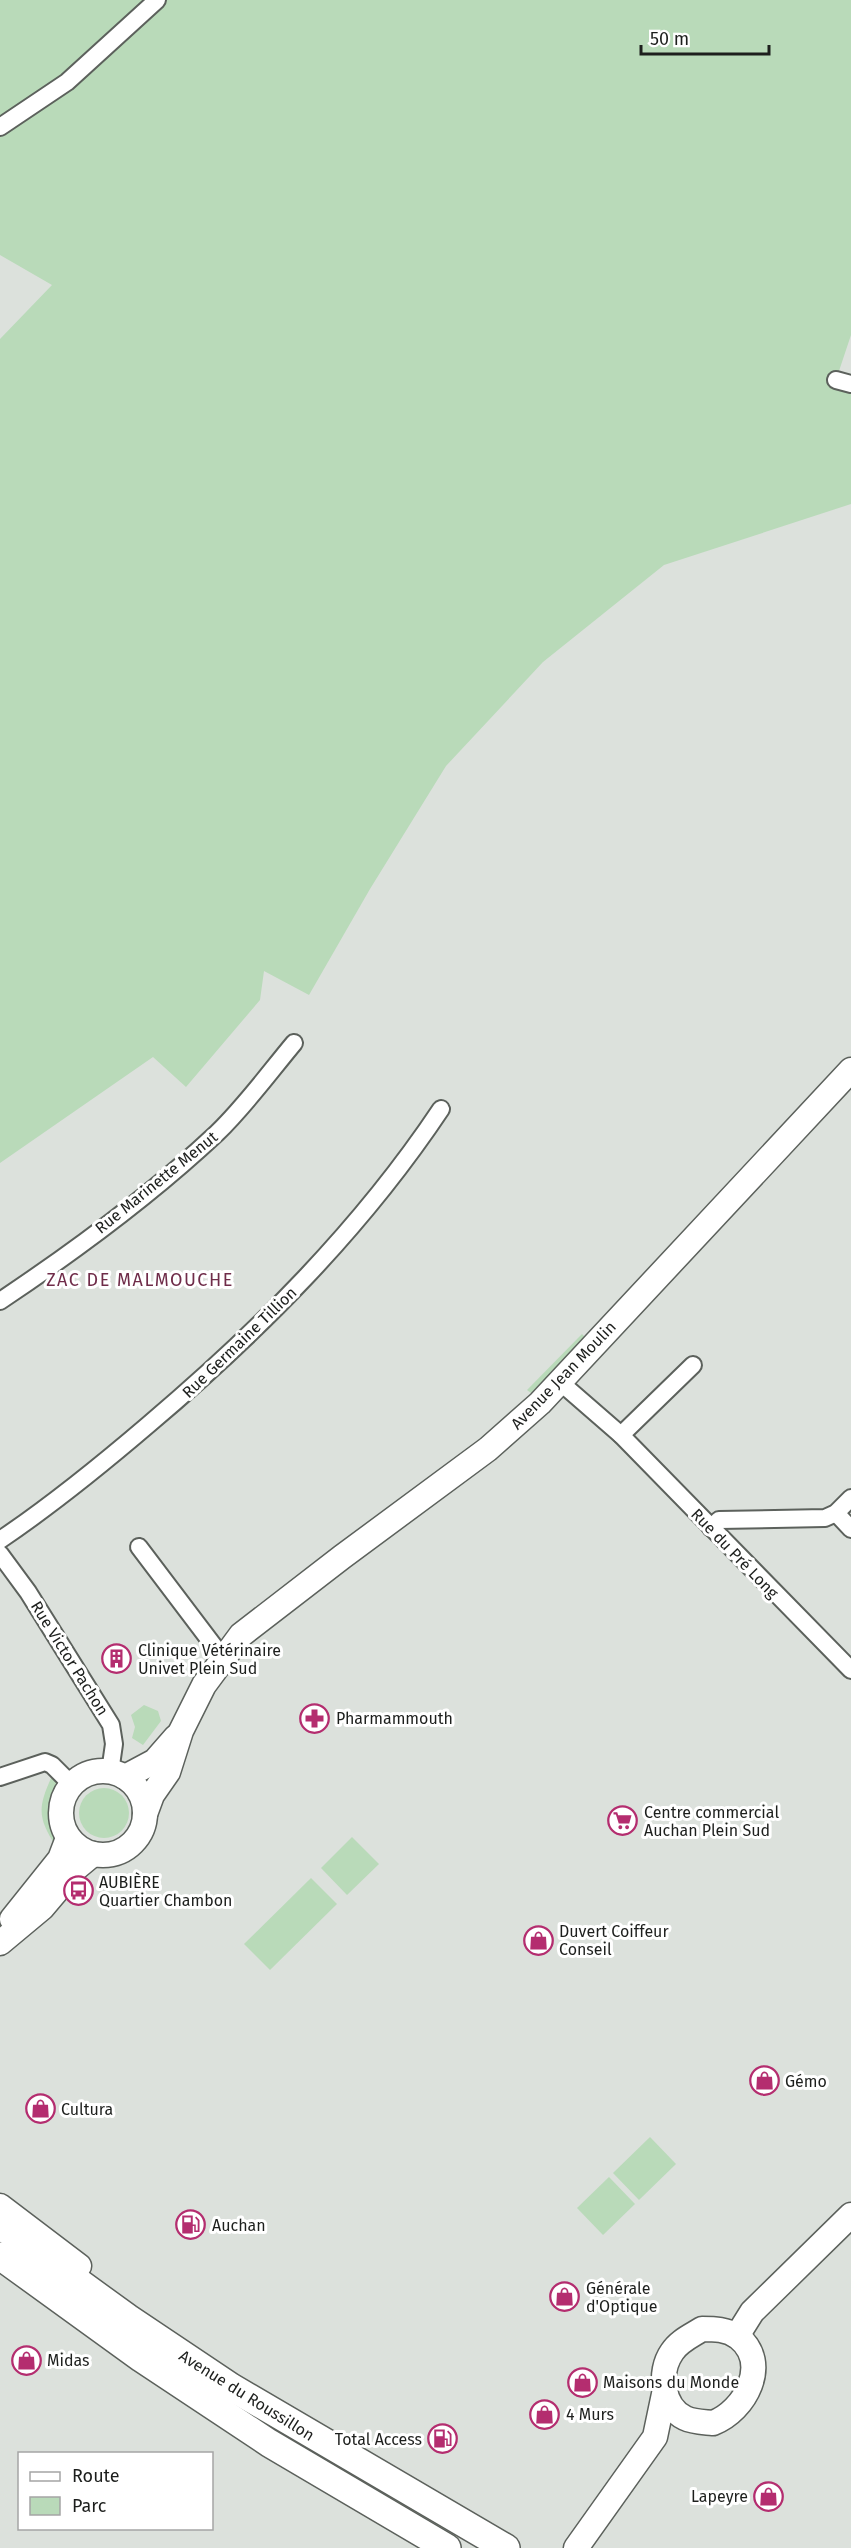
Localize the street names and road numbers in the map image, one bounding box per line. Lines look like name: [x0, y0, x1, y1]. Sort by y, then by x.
street label: Rue Marinette Menut: [91, 1127, 221, 1238]
street label: Rue Germaine Tillion: [178, 1283, 300, 1402]
street label: Avenue Jean Moulin: [507, 1317, 620, 1433]
street label: Rue du Pré Long: [687, 1505, 783, 1603]
street label: Rue Victor Pachon: [27, 1598, 112, 1719]
street label: Avenue du Roussillon: [176, 2346, 318, 2445]

